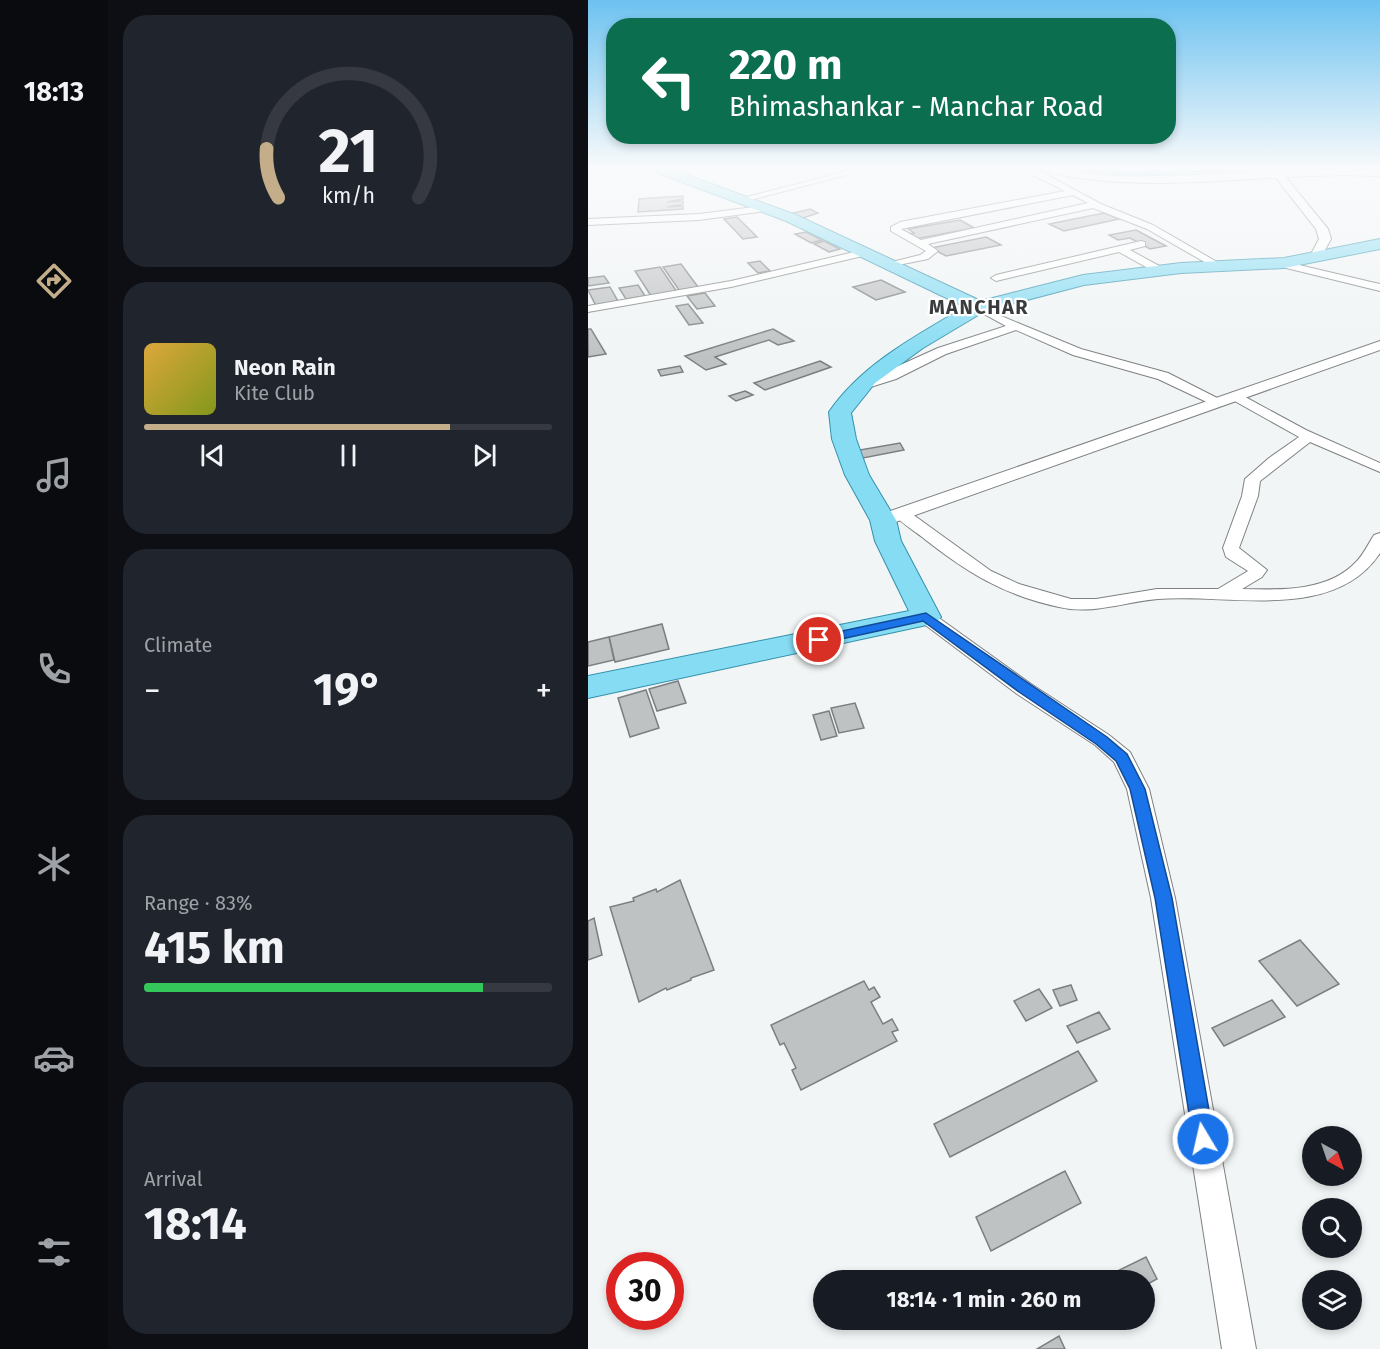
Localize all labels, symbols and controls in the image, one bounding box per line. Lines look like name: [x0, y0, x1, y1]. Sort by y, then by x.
text: 220 m: [729, 40, 842, 90]
icon: left: [630, 42, 708, 120]
text: 18:13: [24, 76, 84, 108]
text: Bhimashankar - Manchar Road: [729, 91, 1104, 123]
text: 21: [318, 114, 378, 189]
text: km/h: [321, 183, 375, 209]
icon: directions: [33, 260, 75, 302]
district label: MANCHAR: [929, 295, 1029, 319]
text: Neon Rain: [234, 354, 336, 381]
text: Kite Club: [234, 381, 315, 405]
icon: previous: [196, 439, 229, 472]
icon: pause: [332, 439, 365, 472]
icon: next: [468, 439, 501, 472]
icon: music: [33, 454, 75, 496]
pin: [793, 614, 844, 665]
icon: arrive: [802, 623, 835, 656]
text: Climate: [144, 633, 212, 657]
icon: phone: [33, 648, 75, 690]
text: 19°: [313, 663, 383, 717]
text: −: [144, 671, 161, 711]
text: +: [536, 671, 552, 711]
icon: climate: [33, 843, 75, 885]
text: Range · 83%: [144, 891, 252, 915]
text: 415 km: [144, 921, 285, 975]
icon: car: [33, 1037, 75, 1079]
position arrow: [1171, 1107, 1235, 1171]
north arrow: [1302, 1126, 1362, 1186]
map controls: [1302, 1126, 1362, 1330]
text: Arrival: [144, 1167, 203, 1191]
text: 18:14: [144, 1197, 247, 1251]
button: search: [1302, 1198, 1362, 1258]
icon: filters: [33, 1231, 75, 1273]
speed limit sign: 30: [606, 1252, 684, 1330]
button: layers: [1302, 1270, 1362, 1330]
text: 18:14 · 1 min · 260 m: [887, 1286, 1081, 1313]

